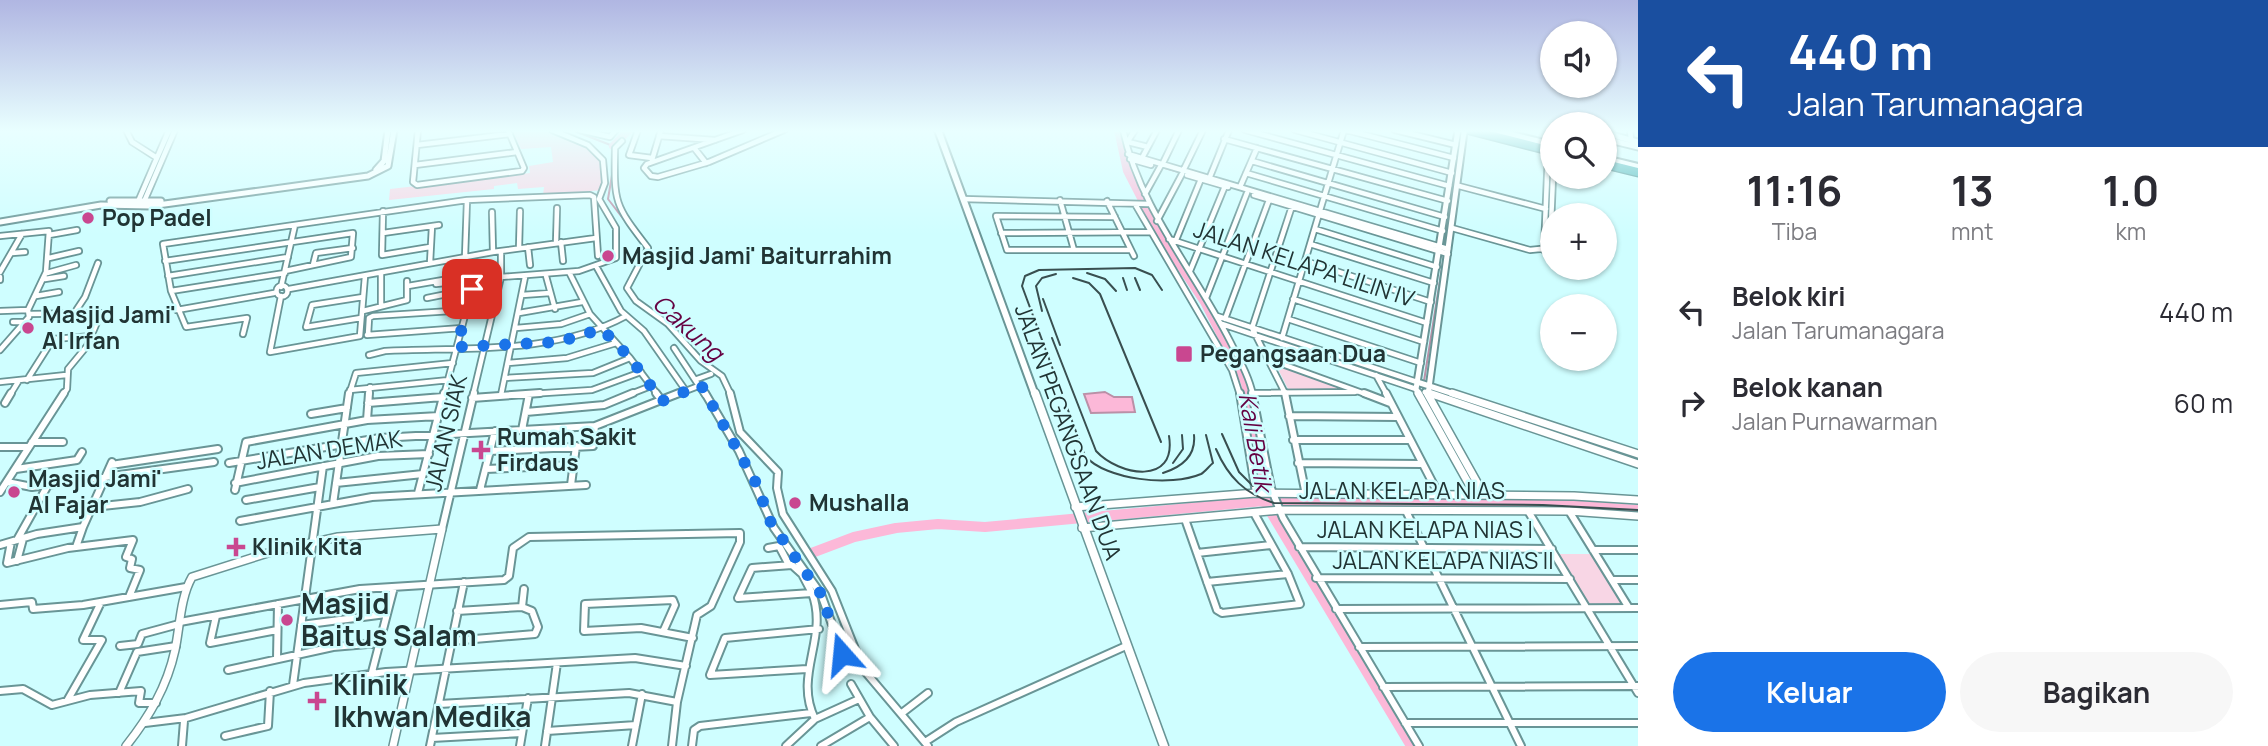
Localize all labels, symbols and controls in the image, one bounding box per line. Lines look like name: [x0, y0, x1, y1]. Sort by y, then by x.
text: 440 m: [1788, 18, 1933, 85]
map controls: [1540, 21, 1617, 371]
button: sound: [1540, 21, 1617, 98]
icon: left: [1673, 28, 1764, 119]
text: Jalan Tarumanagara: [1788, 82, 2084, 126]
button: search: [1540, 112, 1617, 189]
text: 11:16: [1747, 161, 1842, 219]
text: 13: [1951, 161, 1994, 219]
text: 1.0: [2102, 161, 2159, 219]
place label: Pop Padel: [102, 201, 212, 233]
button: +: [1540, 203, 1617, 280]
marker: Pop Padel: [80, 210, 96, 226]
street label: JALAN KELAPA LILIN IV: [1190, 212, 1419, 314]
text: Tiba: [1772, 215, 1817, 247]
text: mnt: [1951, 215, 1993, 247]
text: km: [2115, 215, 2146, 247]
place label: Masjid Jami' Baiturrahim: [622, 239, 892, 271]
marker: Masjid Jami' Baiturrahim: [600, 248, 616, 264]
pin: [442, 259, 502, 319]
icon: arrive: [453, 270, 491, 308]
text: Belok kiri: [1732, 278, 1846, 314]
water label: Cakung: [646, 286, 733, 369]
icon: left: [1673, 293, 1711, 331]
button: −: [1540, 294, 1617, 371]
text: 440 m: [2159, 294, 2233, 330]
place label: Masjid Jami' Al Irfan: [42, 298, 176, 356]
street label: JALAN PEGANGSAAN DUA: [1008, 299, 1130, 564]
text: Jalan Tarumanagara: [1732, 314, 1944, 346]
marker: Masjid Jami' Al Irfan: [20, 320, 36, 336]
place label: Pegangsaan Dua: [1200, 337, 1386, 369]
marker: Pegangsaan Dua: [1174, 344, 1194, 364]
text: Belok kanan: [1732, 369, 1883, 405]
street label: JALAN SIAK: [416, 371, 474, 494]
icon: right: [1673, 384, 1711, 422]
text: 60 m: [2174, 385, 2233, 421]
water label: Kali Betik: [1232, 390, 1282, 497]
text: Jalan Purnawarman: [1732, 405, 1938, 437]
place label: Rumah Sakit Firdaus: [497, 420, 637, 478]
street label: JALAN DEMAK: [253, 422, 405, 476]
marker: Rumah Sakit Firdaus: [471, 440, 491, 460]
place label: Masjid Jami' Al Fajar: [28, 462, 162, 520]
street label: JALAN KELAPA NIAS: [1299, 474, 1505, 506]
marker: Masjid Jami' Al Fajar: [6, 484, 22, 500]
place label: Mushalla: [809, 486, 909, 518]
marker: Mushalla: [787, 495, 803, 511]
street label: JALAN KELAPA NIAS I: [1317, 513, 1533, 545]
place label: Klinik Kita: [252, 530, 362, 562]
marker: Klinik Kita: [226, 537, 246, 557]
street label: JALAN KELAPA NIAS II: [1332, 544, 1554, 576]
place label: Masjid Baitus Salam: [301, 584, 477, 654]
marker: Masjid Baitus Salam: [279, 612, 295, 628]
position arrow: [805, 617, 879, 691]
button: Keluar: [1673, 652, 1946, 732]
button: Bagikan: [1960, 652, 2233, 732]
place label: Klinik Ikhwan Medika: [333, 665, 531, 735]
marker: Klinik Ikhwan Medika: [307, 691, 327, 711]

